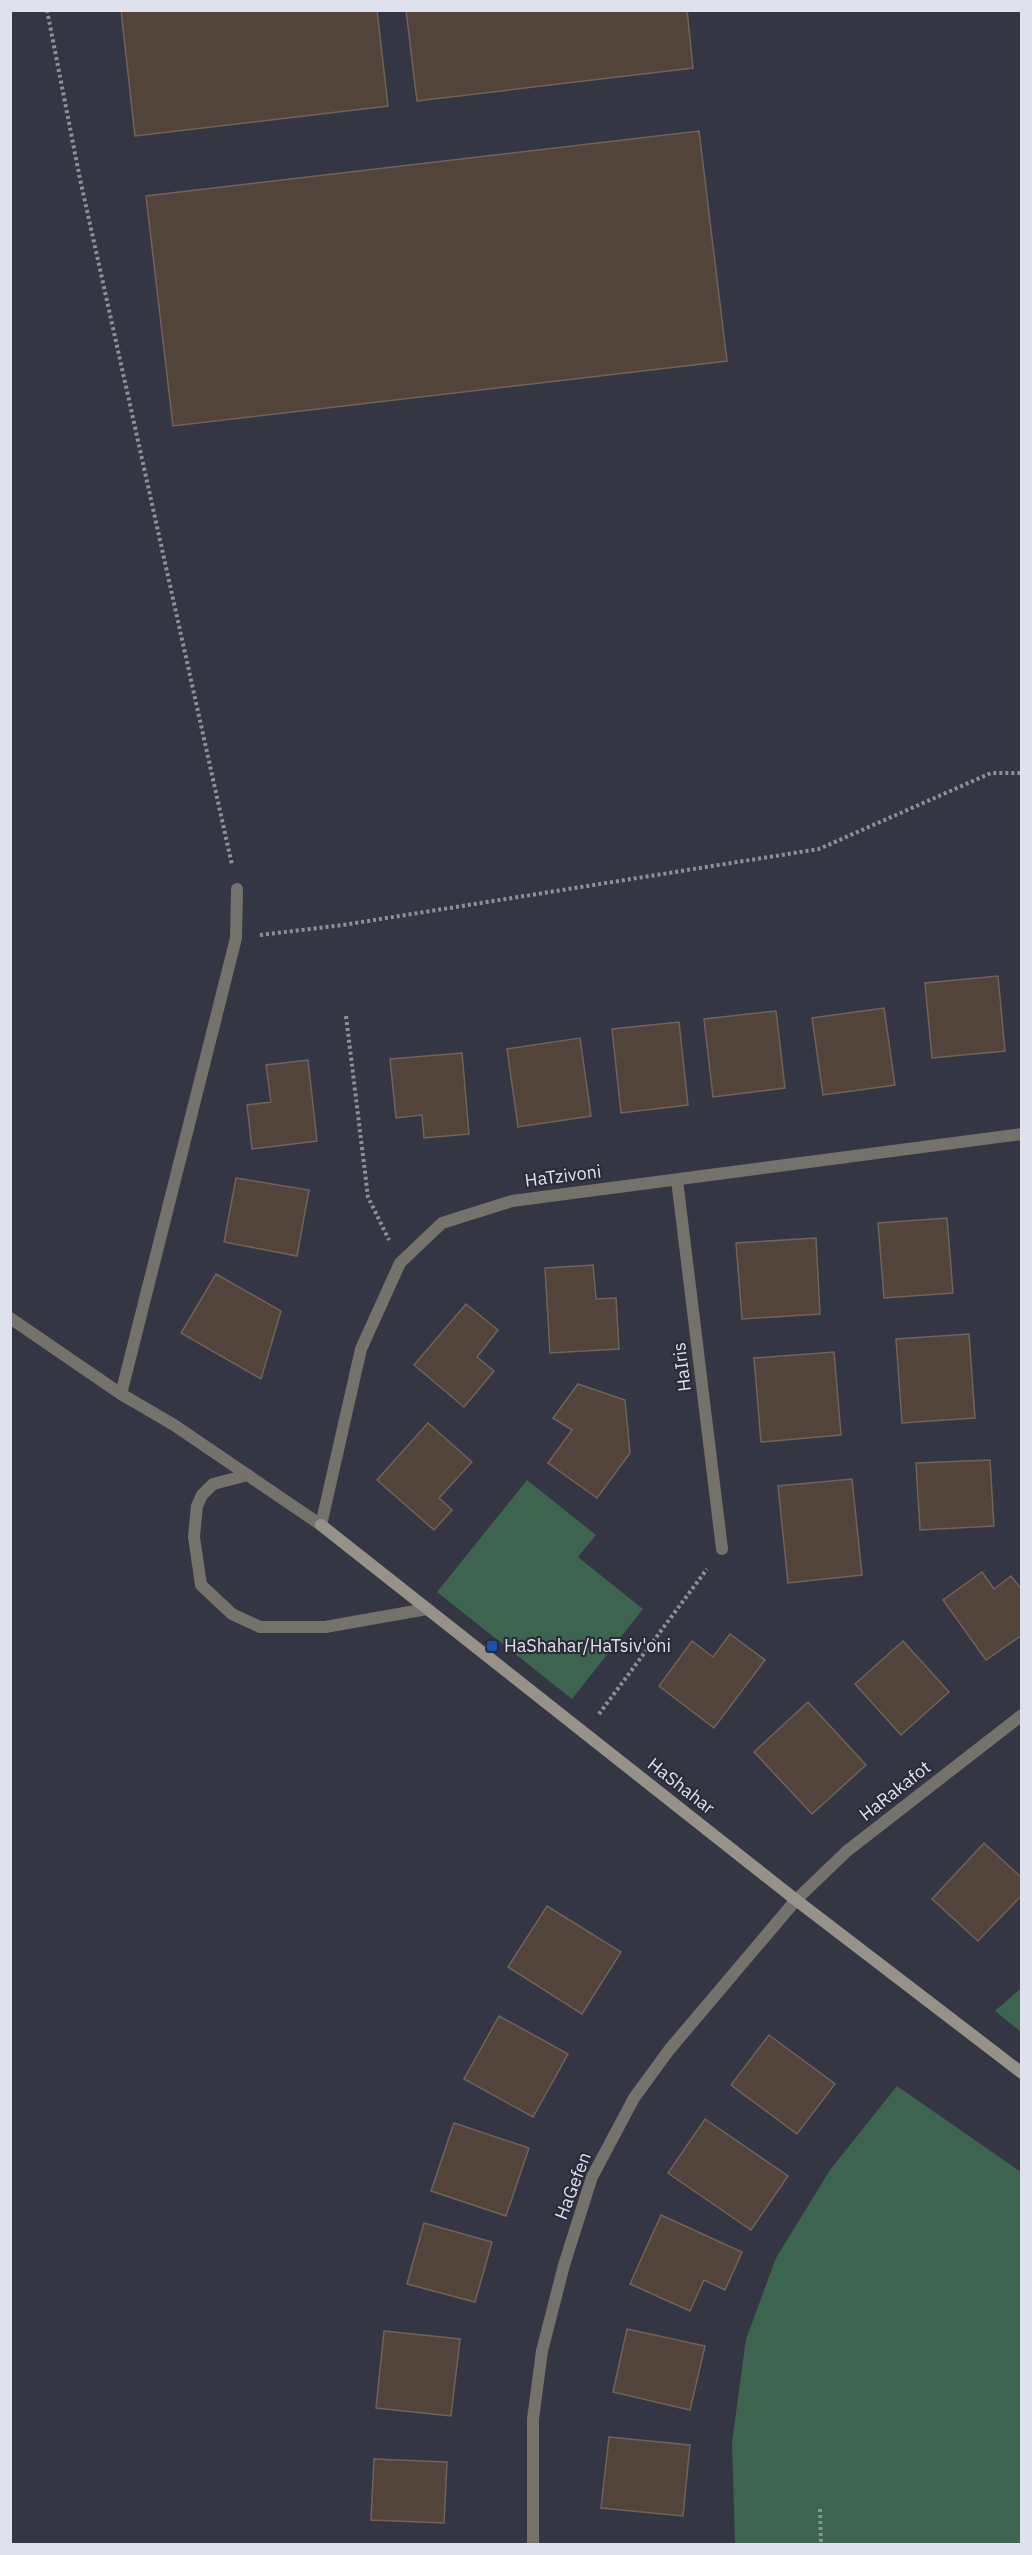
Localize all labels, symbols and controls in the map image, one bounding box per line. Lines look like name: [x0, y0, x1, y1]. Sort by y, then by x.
street label: HaTzivoni: [523, 1159, 602, 1192]
street label: HaIris: [667, 1341, 696, 1393]
place label: HaShahar/HaTsiv'oni: [504, 1634, 671, 1657]
marker: HaShahar/HaTsiv'oni: [485, 1639, 499, 1653]
street label: HaShahar: [643, 1752, 720, 1819]
street label: HaRakafot: [854, 1756, 935, 1826]
street label: HaGefen: [549, 2149, 596, 2223]

